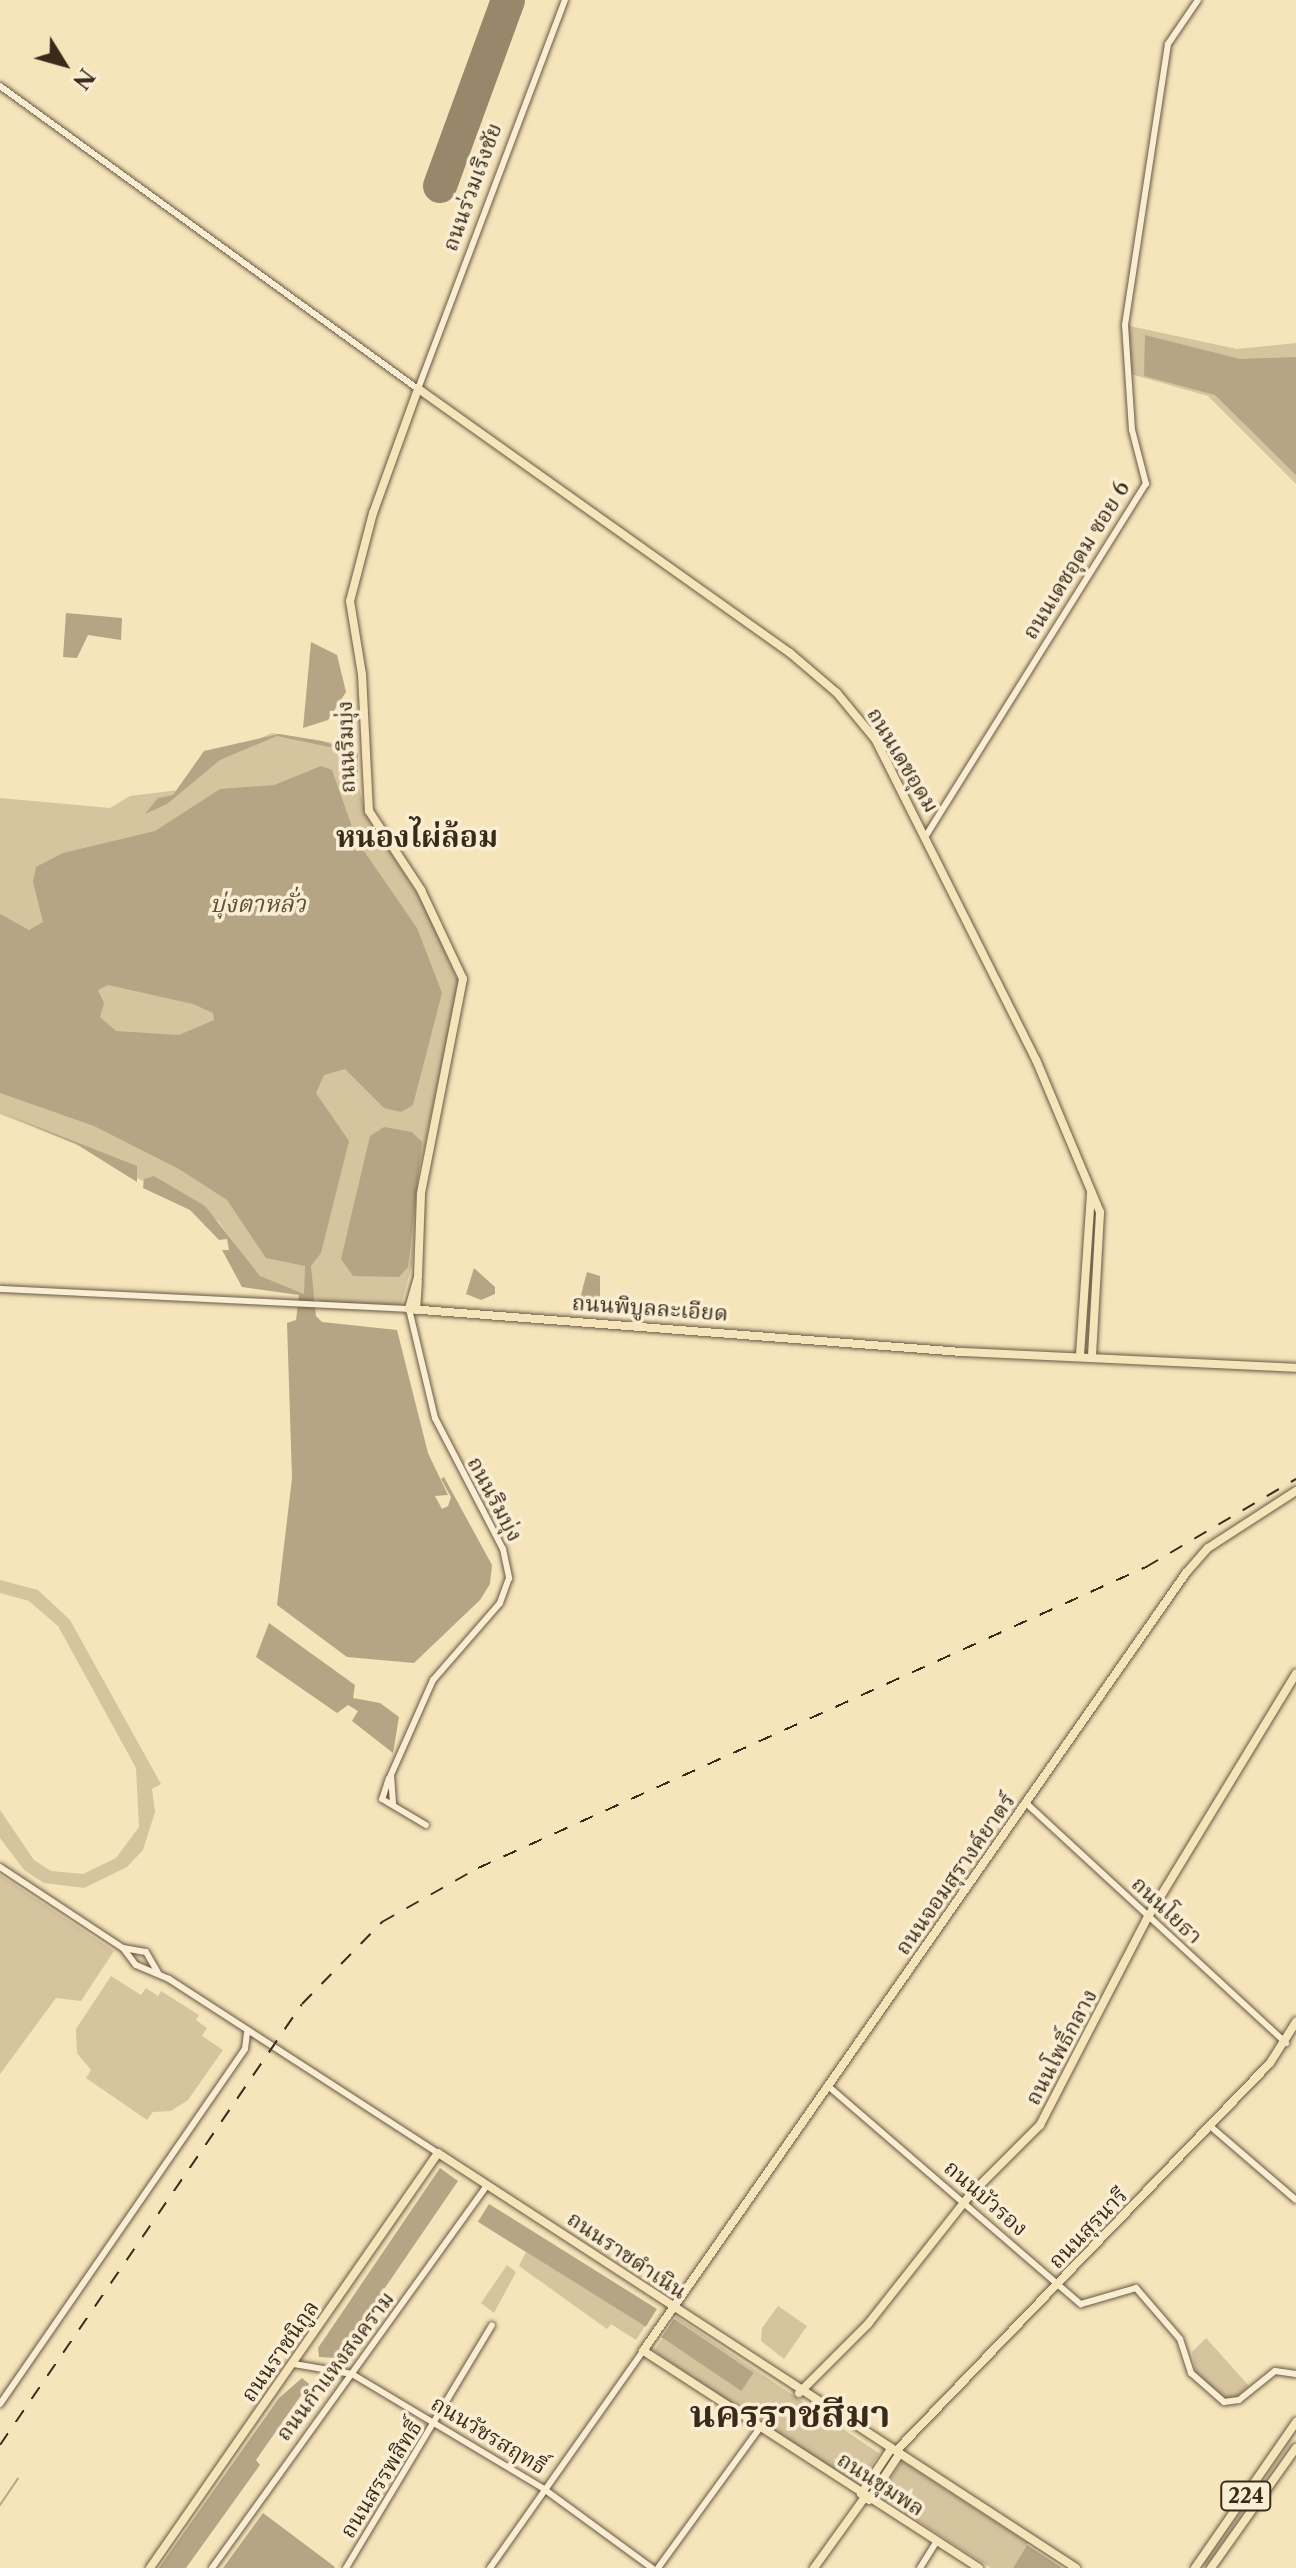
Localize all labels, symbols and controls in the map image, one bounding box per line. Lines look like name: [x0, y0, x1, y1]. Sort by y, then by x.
north arrow: [24, 24, 104, 104]
text: N: [67, 63, 100, 95]
street label: ถนนร่วมเริงชัย: [437, 119, 507, 255]
street label: ถนนเดชอุดม ซอย 6: [1017, 476, 1135, 644]
street label: ถนนริมบุ่ง: [331, 700, 361, 794]
street label: ถนนเดชอุดม: [861, 703, 945, 817]
district label: หนองไผ่ล้อม: [336, 819, 498, 855]
water label: บุ่งตาหลั่ว: [210, 890, 306, 918]
street label: ถนนพิบูลละเอียด: [571, 1289, 729, 1327]
street label: ถนนริมบุ่ง: [462, 1452, 528, 1546]
street label: ถนนจอมสุรางค์ยาตร์: [889, 1788, 1021, 1960]
street label: ถนนโยธา: [1126, 1871, 1208, 1949]
street label: ถนนโพธิ์กลาง: [1019, 1984, 1103, 2110]
street label: ถนนบัวรอง: [939, 2154, 1033, 2242]
street label: ถนนสุรนารี: [1043, 2182, 1133, 2274]
street label: ถนนราชดำเนิน: [562, 2205, 692, 2305]
street label: ถนนกำแหงสงคราม: [270, 2286, 400, 2446]
street label: ถนนราชนิกูล: [235, 2295, 325, 2407]
street label: ถนนวัชรสฤทธิ์: [426, 2390, 552, 2480]
district label: นครราชสีมา: [690, 2391, 890, 2437]
street label: ถนนสรรพสิทธิ์: [334, 2415, 428, 2543]
street label: ถนนชุมพล: [832, 2446, 930, 2522]
road number: 224: [1220, 2480, 1272, 2512]

